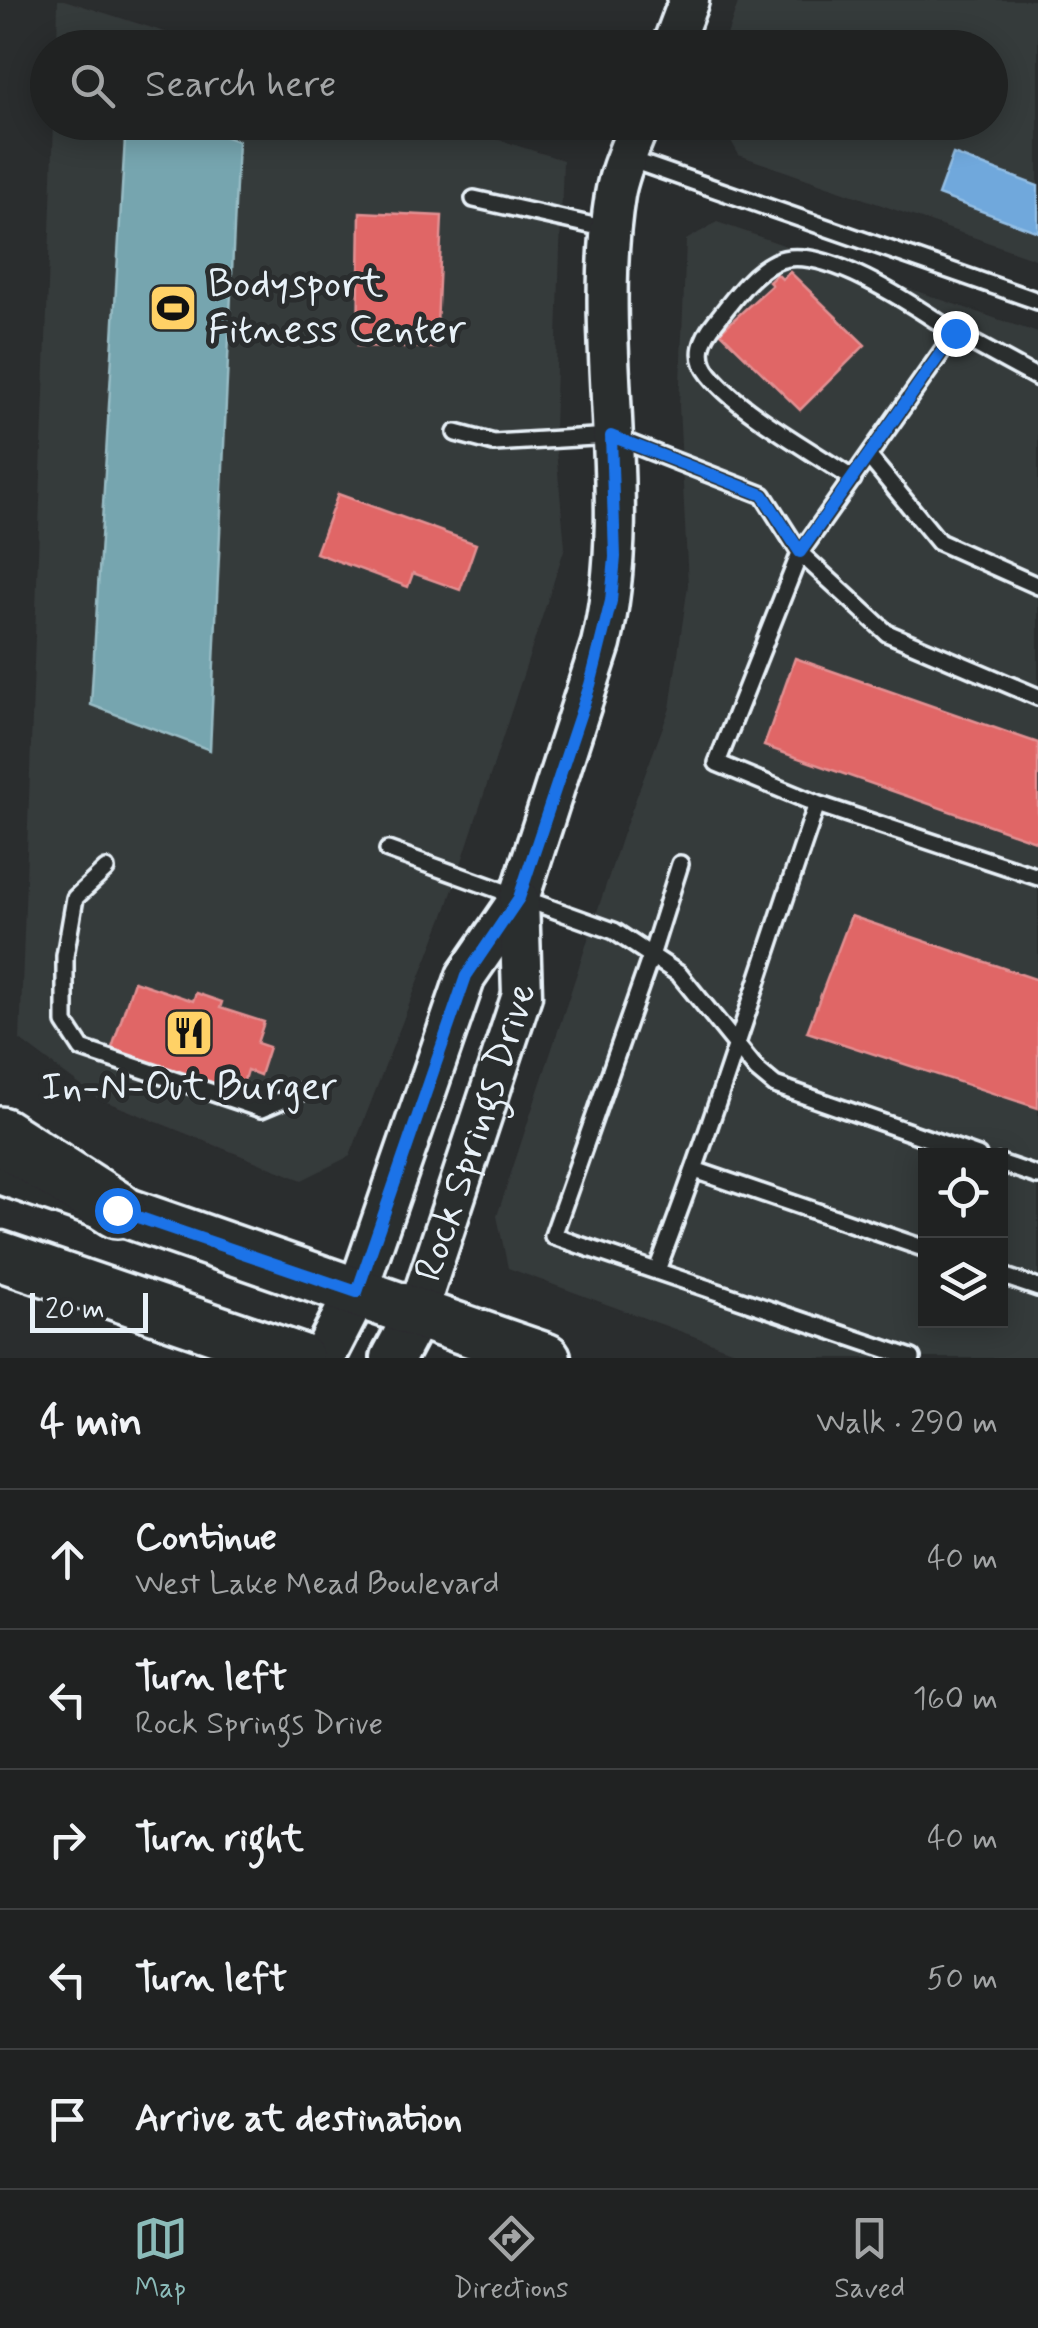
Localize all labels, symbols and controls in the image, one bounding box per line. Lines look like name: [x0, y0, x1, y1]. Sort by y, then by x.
search box: [30, 30, 1008, 140]
icon: search: [65, 58, 120, 113]
text: Search here: [145, 61, 336, 110]
place label: Bodysport Fitness Center: [208, 259, 466, 357]
sports icon: Bodysport Fitness Center: [147, 282, 199, 334]
route end: [933, 311, 979, 357]
street label: Rock Springs Drive: [403, 984, 548, 1288]
restaurant icon: In-N-Out Burger: [163, 1007, 215, 1059]
place label: In-N-Out Burger: [41, 1062, 337, 1114]
map controls: [918, 1148, 1008, 1328]
button: locate: [918, 1148, 1008, 1238]
route start: [95, 1188, 141, 1234]
button: layers: [918, 1238, 1008, 1328]
scale bar: [30, 1288, 148, 1332]
text: 20 m: [45, 1292, 105, 1329]
text: 4 min: [40, 1396, 142, 1451]
text: Walk · 290 m: [816, 1402, 998, 1444]
text: Continue: [135, 1514, 277, 1563]
icon: ahead: [40, 1532, 95, 1587]
text: 40 m: [927, 1538, 998, 1580]
text: West Lake Mead Boulevard: [135, 1563, 499, 1605]
text: Turn left: [135, 1654, 287, 1703]
icon: left: [40, 1672, 95, 1727]
text: 160 m: [913, 1678, 998, 1720]
text: Rock Springs Drive: [135, 1703, 383, 1745]
icon: right: [40, 1812, 95, 1867]
text: Turn right: [135, 1815, 304, 1864]
text: 40 m: [927, 1818, 998, 1860]
icon: left: [40, 1952, 95, 2007]
text: Turn left: [135, 1955, 287, 2004]
text: 50 m: [926, 1958, 998, 2000]
icon: arrive: [40, 2092, 95, 2147]
text: Arrive at destination: [135, 2095, 462, 2144]
tab: Map: [133, 2211, 188, 2308]
tab: Directions: [454, 2211, 569, 2308]
tab: Saved: [834, 2211, 905, 2308]

